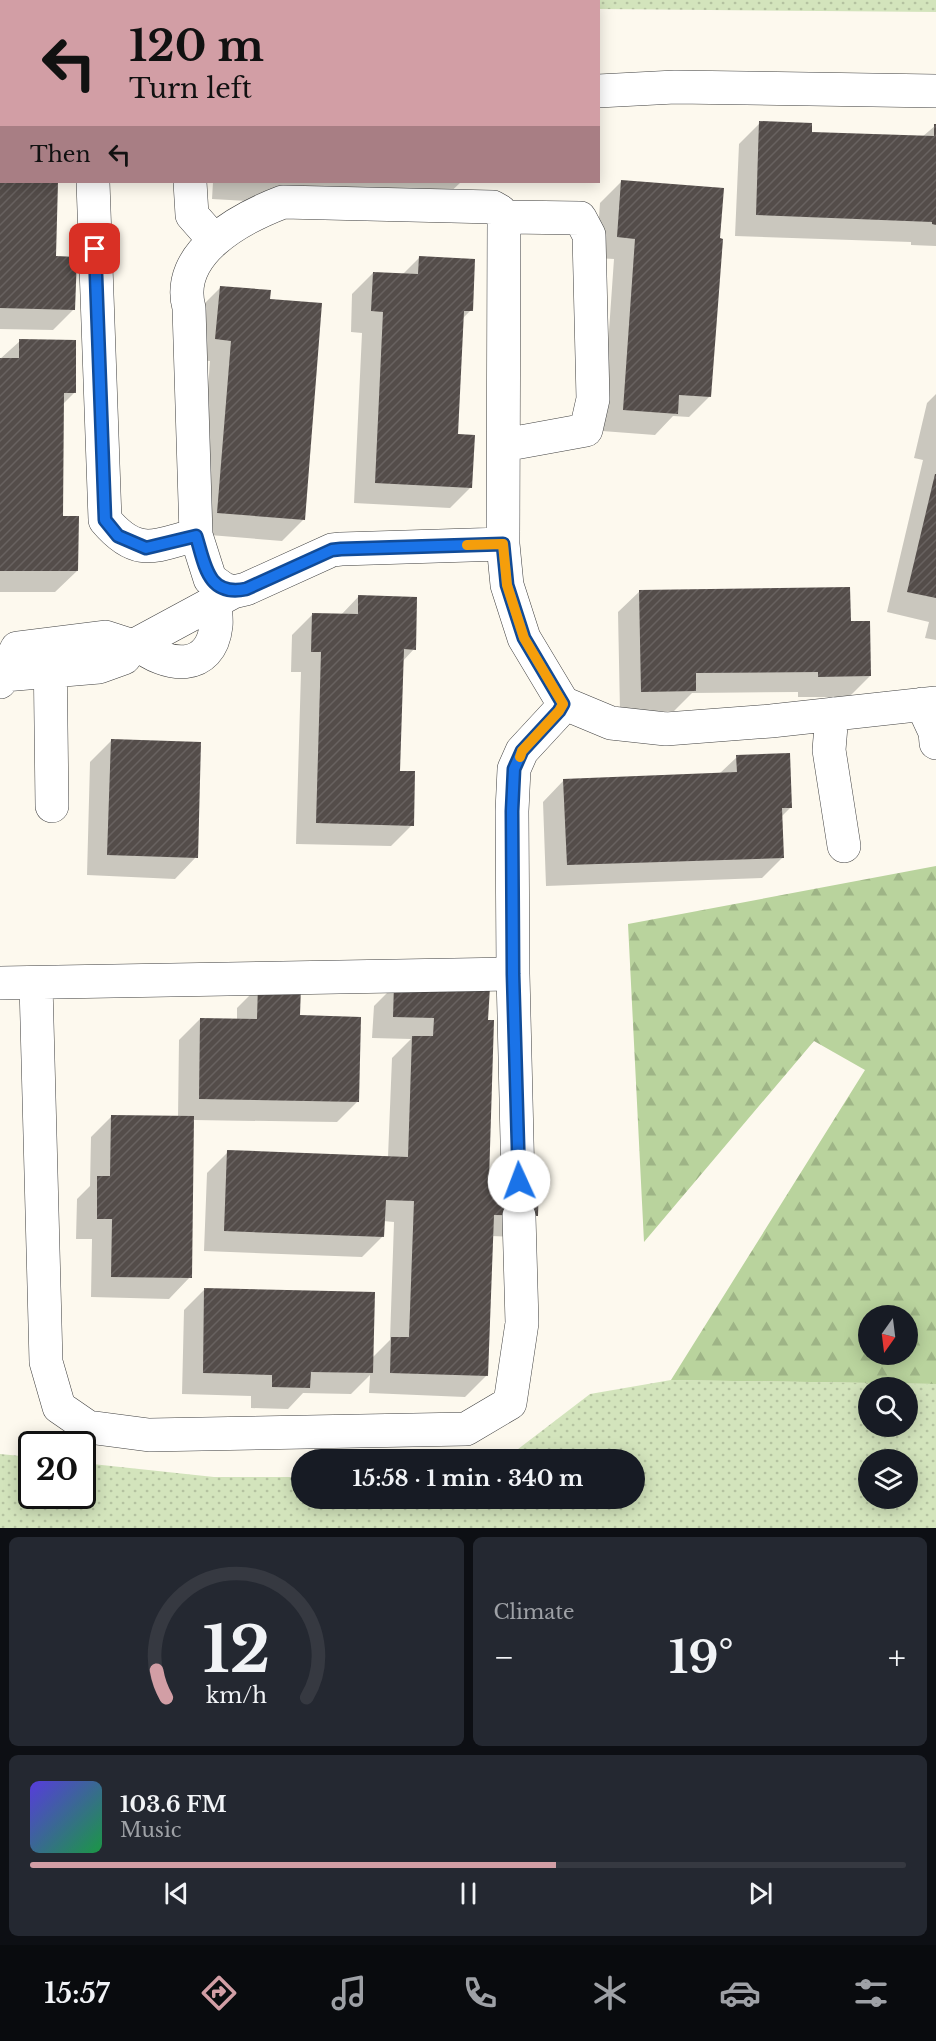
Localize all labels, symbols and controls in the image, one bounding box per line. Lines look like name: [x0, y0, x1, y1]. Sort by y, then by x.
text: 120 m: [129, 20, 264, 72]
icon: left: [30, 24, 108, 102]
text: Turn left: [129, 72, 252, 105]
icon: left: [103, 138, 136, 171]
text: Then: [30, 141, 91, 168]
pin: [69, 223, 120, 274]
icon: arrive: [78, 232, 111, 265]
position arrow: [487, 1149, 551, 1213]
north arrow: [858, 1305, 918, 1365]
map controls: [858, 1305, 918, 1509]
button: search: [858, 1377, 918, 1437]
speed limit sign: 20: [18, 1431, 96, 1509]
button: layers: [858, 1449, 918, 1509]
text: 15:58 · 1 min · 340 m: [353, 1465, 583, 1492]
text: Climate: [494, 1600, 574, 1624]
text: 12: [202, 1611, 270, 1689]
text: 19°: [669, 1629, 734, 1685]
text: −: [494, 1637, 514, 1678]
text: +: [888, 1637, 906, 1678]
text: km/h: [206, 1683, 267, 1710]
text: 103.6 FM: [120, 1791, 227, 1818]
text: Music: [120, 1818, 181, 1842]
icon: previous: [160, 1877, 193, 1910]
icon: pause: [452, 1877, 485, 1910]
icon: next: [744, 1877, 777, 1910]
icon: directions: [198, 1972, 240, 2014]
icon: music: [328, 1972, 370, 2014]
icon: phone: [459, 1972, 501, 2014]
icon: climate: [589, 1972, 631, 2014]
icon: car: [719, 1972, 761, 2014]
icon: filters: [850, 1972, 892, 2014]
text: 15:57: [44, 1977, 110, 2010]

